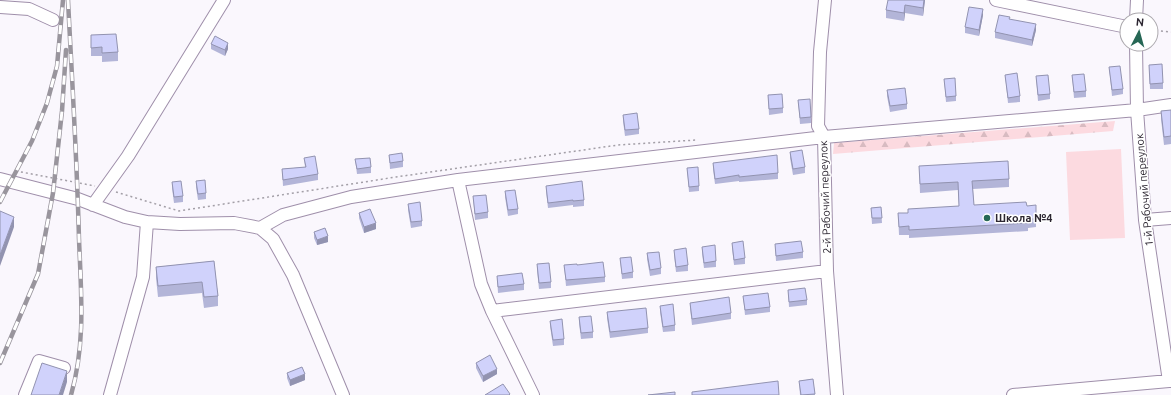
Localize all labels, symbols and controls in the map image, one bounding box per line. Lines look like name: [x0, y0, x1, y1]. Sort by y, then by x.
north arrow: [1119, 12, 1159, 52]
text: N: [1135, 16, 1145, 28]
street label: 1-й Рабочий переулок: [1133, 133, 1155, 247]
street label: 2-й Рабочий переулок: [817, 140, 833, 254]
place label: Школа №4: [995, 212, 1052, 224]
marker: Школа №4: [982, 213, 992, 223]

